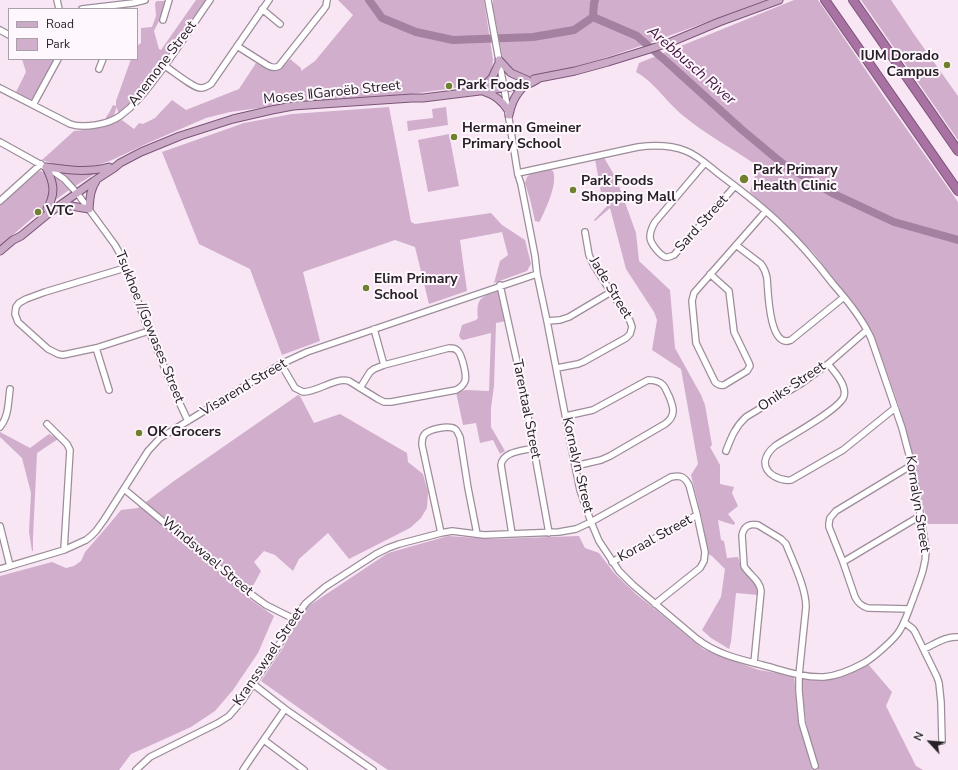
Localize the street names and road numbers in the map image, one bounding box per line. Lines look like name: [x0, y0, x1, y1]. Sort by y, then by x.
street label: Anemone Street: [125, 18, 201, 110]
street label: Moses ǁGaroëb Street: [263, 77, 401, 109]
street label: Sard Street: [672, 192, 732, 256]
street label: Tsukhoe //Gowases Street: [111, 249, 187, 405]
street label: Jade Street: [585, 254, 635, 322]
street label: Visarend Street: [198, 356, 290, 420]
street label: Tarentaal Street: [508, 358, 544, 460]
street label: Oniks Street: [755, 358, 829, 416]
street label: Kornalyn Street: [558, 416, 596, 514]
street label: Kornalyn Street: [901, 454, 933, 554]
street label: Koraal Street: [615, 512, 695, 566]
street label: Windswael Street: [158, 514, 256, 600]
street label: Kransswael Street: [230, 605, 308, 709]

